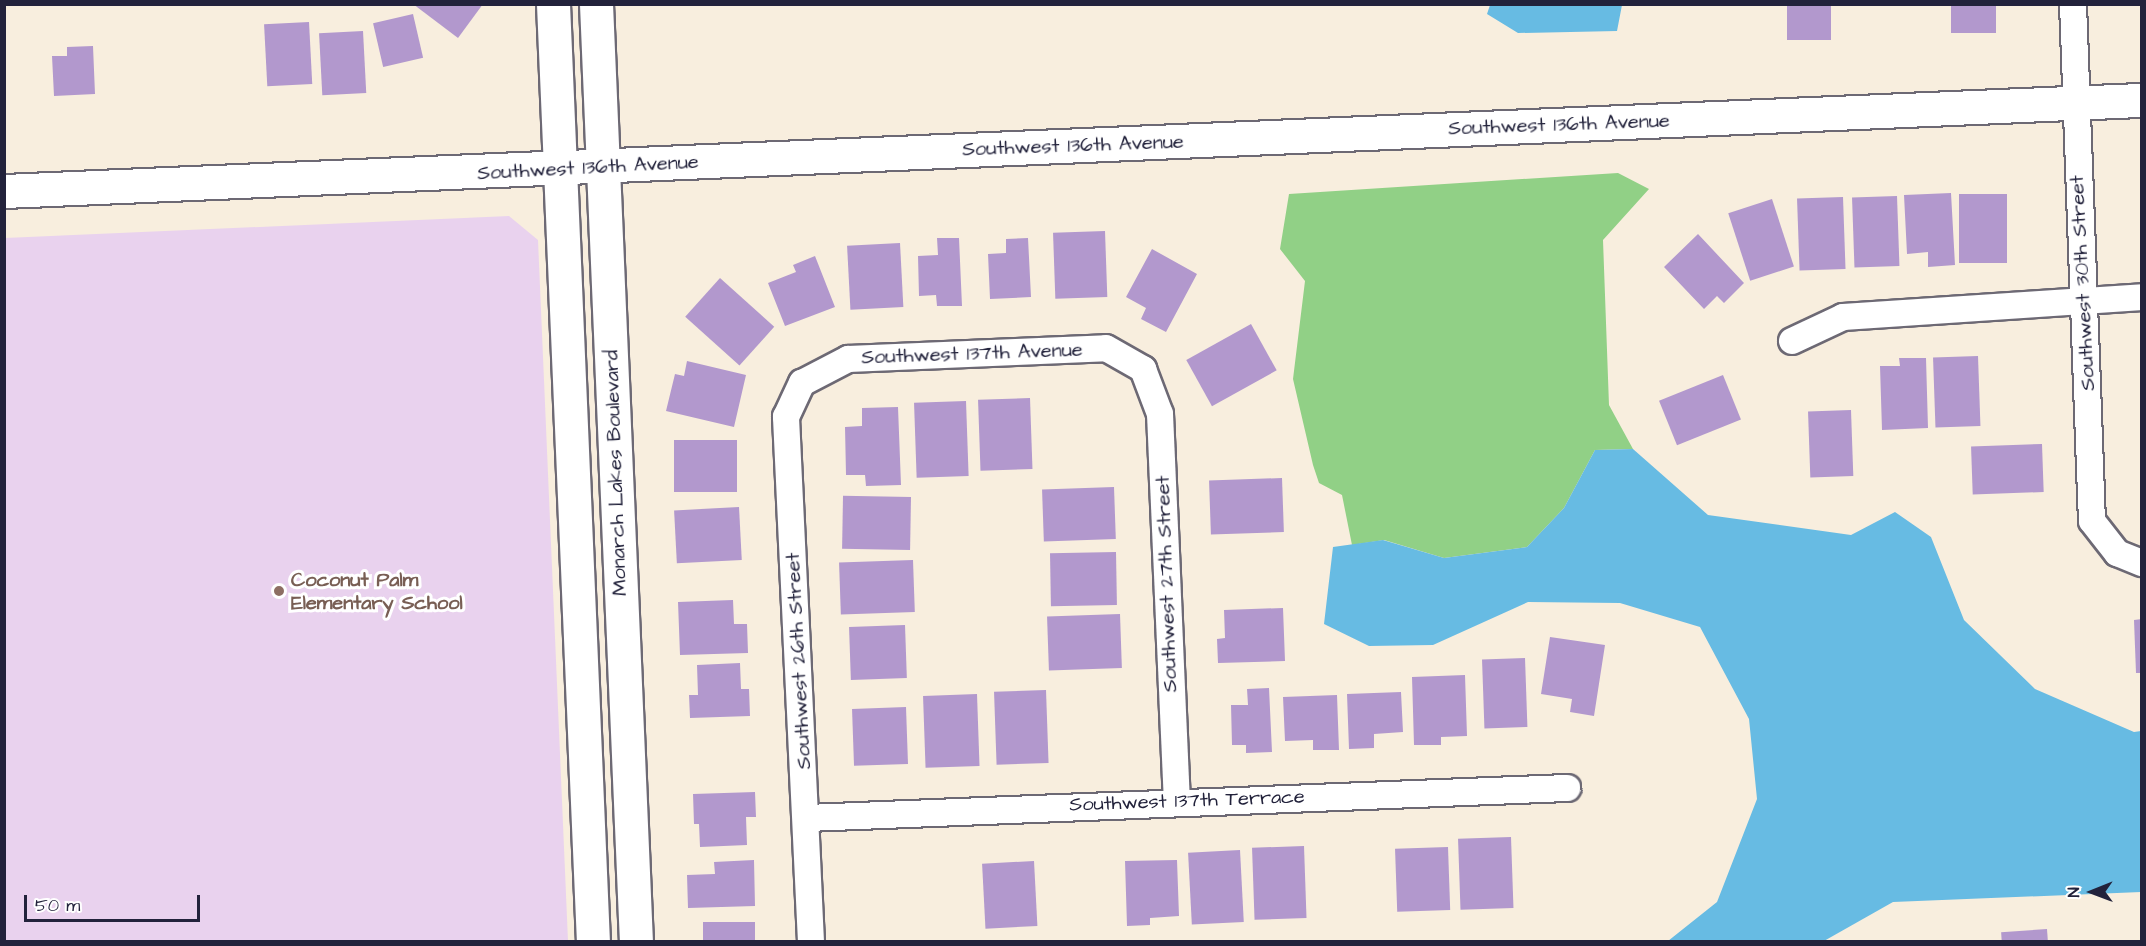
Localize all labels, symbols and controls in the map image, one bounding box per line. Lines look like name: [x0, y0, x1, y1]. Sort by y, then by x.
street label: Southwest 136th Avenue: [1448, 109, 1670, 141]
street label: Southwest 136th Avenue: [962, 130, 1184, 162]
street label: Southwest 136th Avenue: [477, 150, 699, 186]
street label: Southwest 30th Street: [2065, 175, 2101, 391]
street label: Southwest 137th Avenue: [861, 338, 1083, 370]
street label: Monarch Lakes Boulevard: [600, 350, 632, 596]
street label: Southwest 27th Street: [1151, 475, 1183, 693]
street label: Southwest 26th Street: [781, 552, 817, 770]
place label: Coconut Palm Elementary School: [291, 568, 463, 615]
marker: Coconut Palm Elementary School: [272, 584, 286, 598]
street label: Southwest 137th Terrace: [1069, 785, 1305, 817]
north arrow: [2062, 862, 2122, 922]
scale bar: [27, 883, 202, 921]
text: N: [2063, 887, 2085, 898]
text: 50 m: [35, 893, 80, 918]

